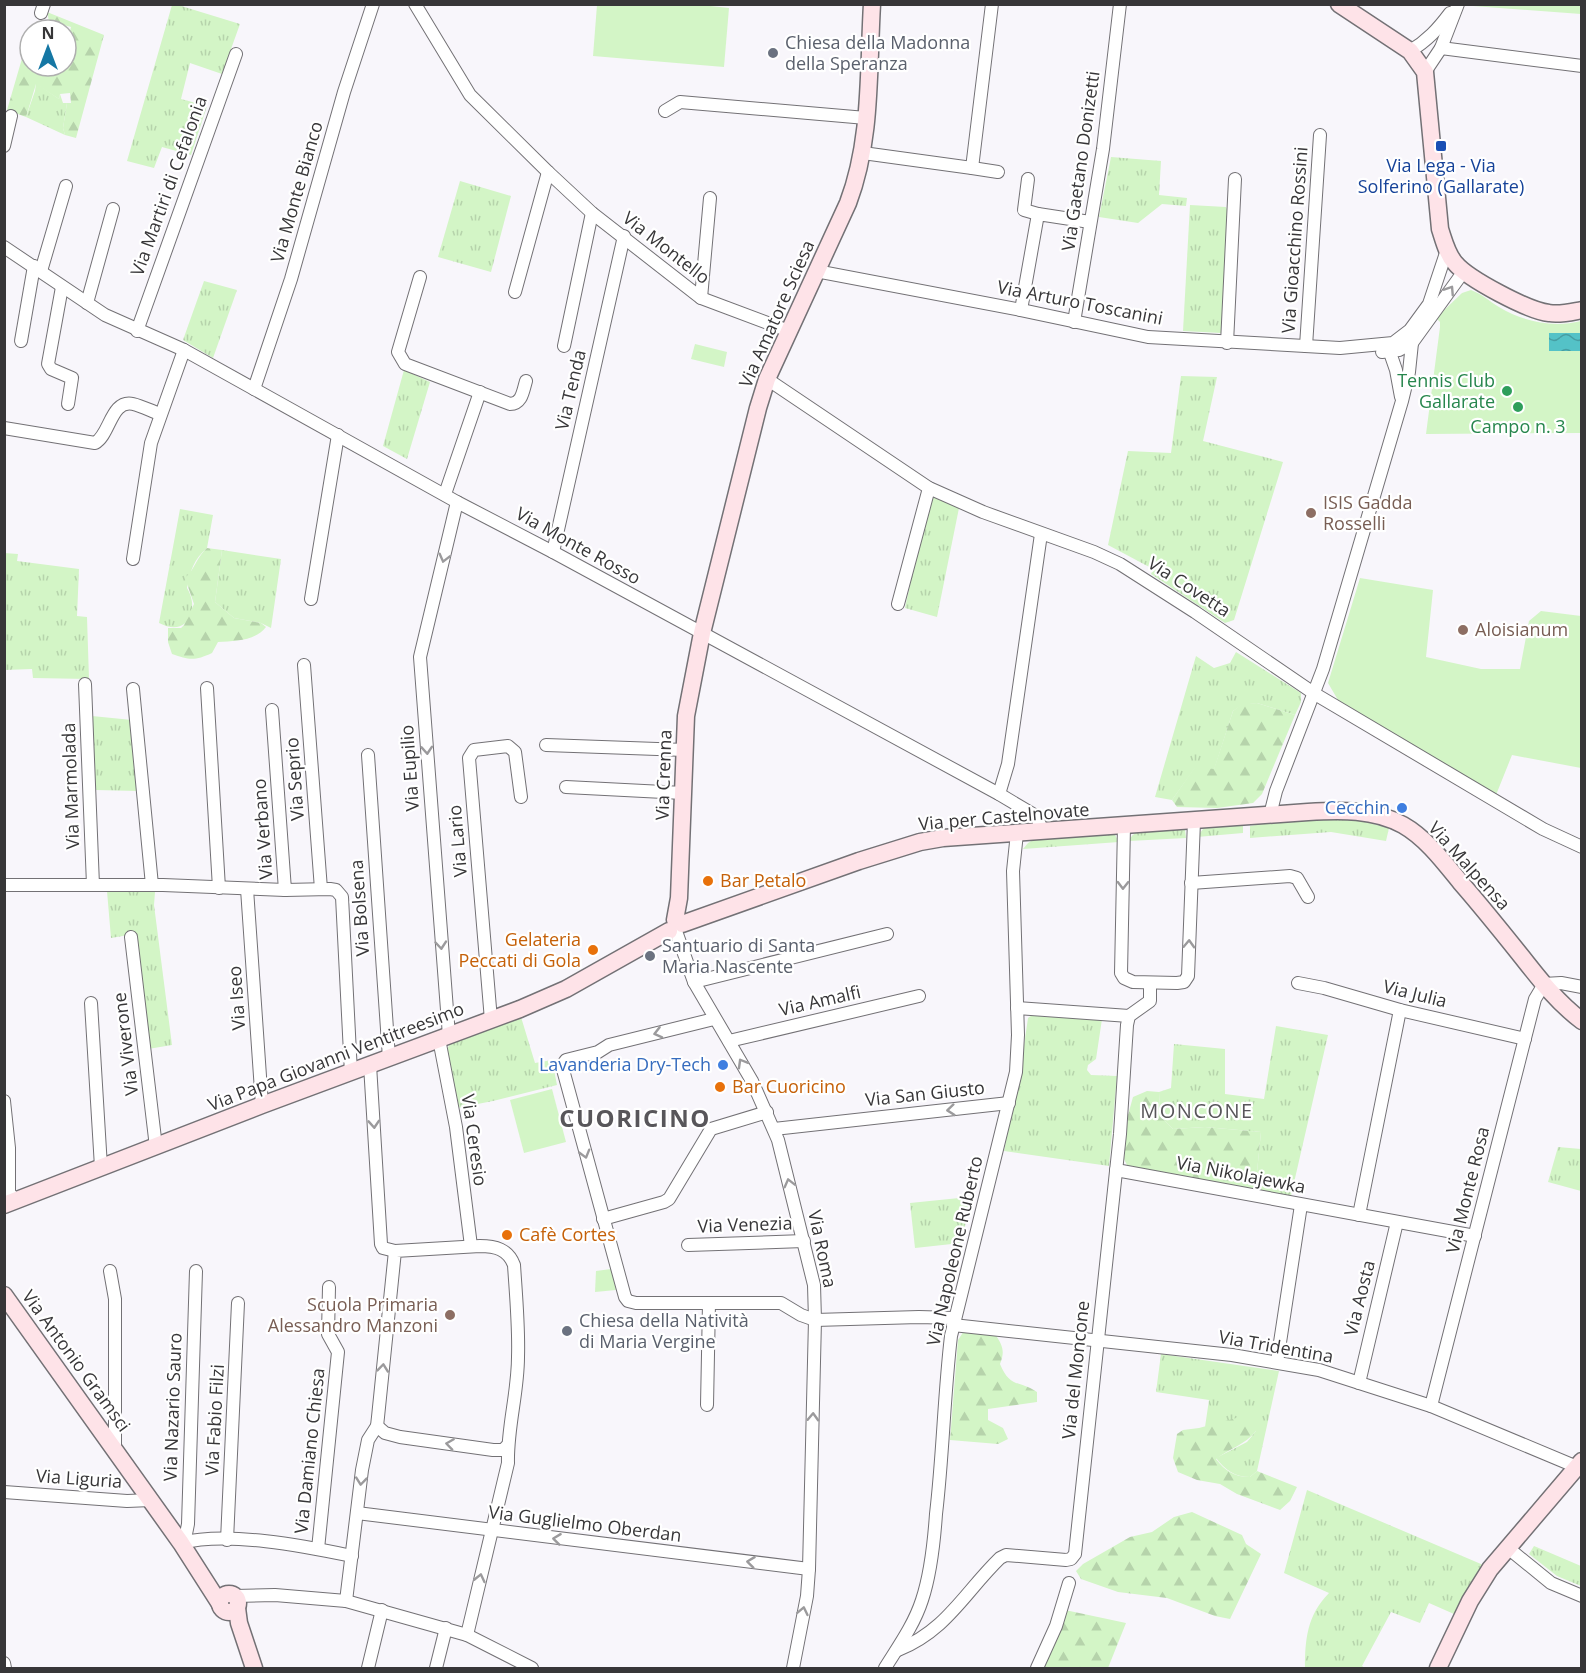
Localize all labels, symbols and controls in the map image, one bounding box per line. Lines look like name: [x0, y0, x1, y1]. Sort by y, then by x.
north arrow: [18, 18, 78, 78]
text: N: [41, 22, 55, 44]
place label: Chiesa della Madonna della Speranza: [785, 30, 970, 75]
marker: Chiesa della Madonna della Speranza: [766, 46, 780, 60]
street label: Via Gaetano Donizetti: [1055, 69, 1105, 252]
street label: Via Martiri di Cefalonia: [124, 92, 212, 279]
street label: Via Monte Bianco: [264, 118, 328, 265]
marker: Via Lega - Via Solferino (Gallarate): [1434, 139, 1448, 153]
street label: Via Gioacchino Rossini: [1276, 146, 1312, 334]
place label: Via Lega - Via Solferino (Gallarate): [1358, 153, 1524, 198]
street label: Via Montello: [618, 206, 715, 289]
street label: Via Amatore Sciesa: [733, 236, 819, 391]
street label: Via Arturo Toscanini: [995, 274, 1165, 330]
one-way arrow: [1443, 286, 1454, 297]
street label: Via Tenda: [549, 347, 591, 432]
place label: Tennis Club Gallarate: [1397, 368, 1495, 413]
marker: Tennis Club Gallarate: [1500, 384, 1514, 398]
marker: Campo n. 3: [1511, 400, 1525, 414]
place label: Campo n. 3: [1470, 414, 1566, 438]
place label: ISIS Gadda Rosselli: [1323, 490, 1413, 535]
street label: Via Monte Rosso: [512, 501, 645, 589]
marker: ISIS Gadda Rosselli: [1304, 506, 1318, 520]
street label: Via Covetta: [1144, 550, 1236, 622]
one-way arrow: [438, 553, 451, 563]
place label: Aloisianum: [1475, 617, 1568, 641]
marker: Aloisianum: [1456, 623, 1470, 637]
street label: Via Marmolada: [56, 722, 84, 850]
street label: Via Eupilio: [394, 724, 424, 812]
street label: Via Crenna: [649, 729, 677, 821]
street label: Via Seprio: [279, 736, 309, 822]
one-way arrow: [420, 746, 433, 755]
street label: Via Verbano: [247, 778, 277, 880]
place label: Cecchin: [1325, 795, 1390, 819]
street label: Via per Castelnovate: [917, 797, 1090, 835]
marker: Cecchin: [1395, 801, 1409, 815]
street label: Via Lario: [442, 804, 472, 878]
street label: Via Malpensa: [1424, 816, 1516, 915]
street label: Via Bolsena: [344, 859, 374, 957]
place label: Bar Petalo: [720, 868, 806, 892]
marker: Bar Petalo: [701, 874, 715, 888]
one-way arrow: [1117, 880, 1129, 889]
place label: Gelateria Peccati di Gola: [458, 927, 581, 972]
place label: Santuario di Santa Maria Nascente: [662, 933, 815, 978]
one-way arrow: [1183, 939, 1196, 948]
one-way arrow: [435, 940, 448, 949]
marker: Gelateria Peccati di Gola: [586, 943, 600, 957]
marker: Santuario di Santa Maria Nascente: [643, 949, 657, 963]
street label: Via Iseo: [222, 965, 250, 1031]
street label: Via Julia: [1381, 974, 1450, 1013]
street label: Via Amalfi: [777, 979, 863, 1021]
street label: Via Viverone: [107, 991, 143, 1097]
street label: Via Papa Giovanni Ventitreesimo: [204, 996, 467, 1116]
one-way arrow: [653, 1026, 663, 1039]
place label: Lavanderia Dry-Tech: [539, 1052, 711, 1076]
marker: Lavanderia Dry-Tech: [716, 1058, 730, 1072]
one-way arrow: [737, 1059, 749, 1069]
place label: Bar Cuoricino: [732, 1074, 846, 1098]
street label: Via San Giusto: [864, 1075, 986, 1111]
marker: Bar Cuoricino: [713, 1080, 727, 1094]
street label: Via Ceresio: [457, 1092, 493, 1187]
district label: MONCONE: [1140, 1097, 1254, 1124]
district label: CUORICINO: [559, 1101, 711, 1134]
one-way arrow: [947, 1103, 956, 1115]
one-way arrow: [367, 1119, 380, 1128]
street label: Via Monte Rosa: [1440, 1124, 1494, 1256]
one-way arrow: [578, 1148, 590, 1159]
street label: Via Nikolajewka: [1175, 1150, 1308, 1198]
street label: Via Napoleone Ruberto: [920, 1153, 988, 1348]
one-way arrow: [783, 1178, 796, 1188]
street label: Via Roma: [803, 1208, 843, 1290]
street label: Via Venezia: [697, 1210, 793, 1238]
place label: Cafè Cortes: [519, 1222, 616, 1246]
marker: Cafè Cortes: [500, 1228, 514, 1242]
street label: Via Aosta: [1338, 1257, 1380, 1338]
street label: Via Antonio Gramsci: [17, 1285, 136, 1436]
place label: Scuola Primaria Alessandro Manzoni: [268, 1292, 438, 1337]
street label: Via del Moncone: [1056, 1300, 1094, 1440]
marker: Scuola Primaria Alessandro Manzoni: [443, 1308, 457, 1322]
place label: Chiesa della Natività di Maria Vergine: [579, 1308, 749, 1353]
marker: Chiesa della Natività di Maria Vergine: [560, 1324, 574, 1338]
street label: Via Tridentina: [1217, 1324, 1335, 1368]
street label: Via Nazario Sauro: [157, 1332, 187, 1482]
street label: Via Fabio Filzi: [199, 1364, 229, 1476]
one-way arrow: [377, 1364, 389, 1373]
street label: Via Damiano Chiesa: [288, 1367, 330, 1535]
one-way arrow: [807, 1412, 819, 1421]
one-way arrow: [445, 1438, 454, 1451]
street label: Via Liguria: [35, 1463, 123, 1493]
one-way arrow: [355, 1477, 367, 1486]
street label: Via Guglielmo Oberdan: [487, 1499, 683, 1547]
one-way arrow: [553, 1533, 562, 1546]
one-way arrow: [746, 1556, 756, 1569]
one-way arrow: [472, 1573, 485, 1583]
one-way arrow: [796, 1606, 809, 1616]

